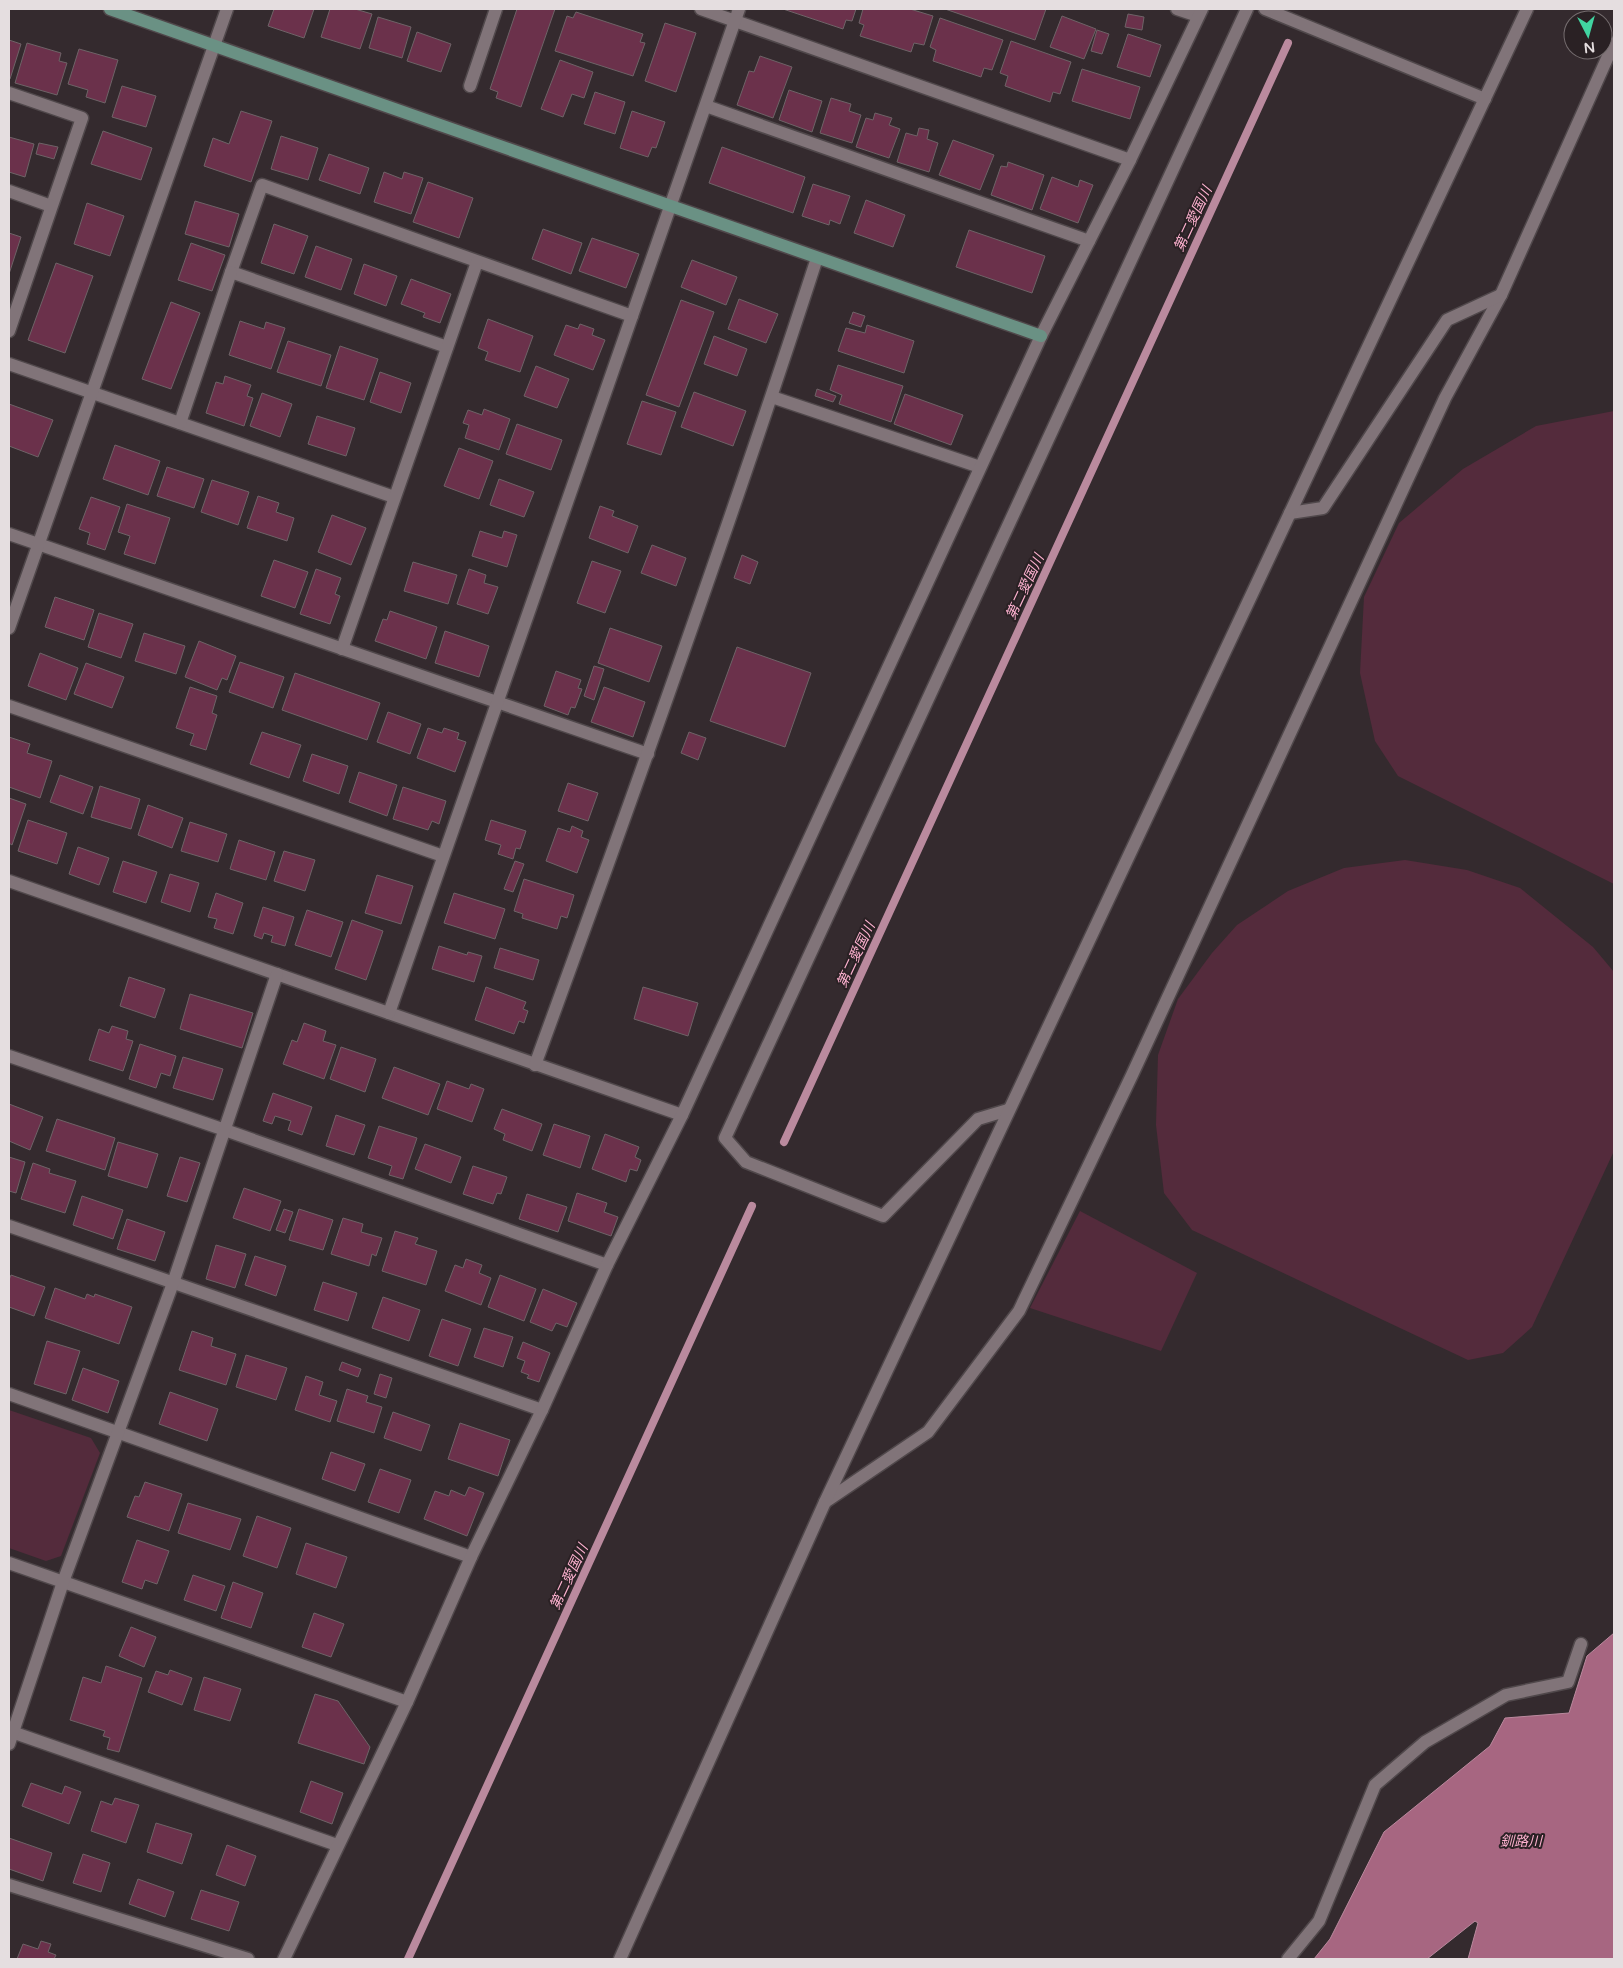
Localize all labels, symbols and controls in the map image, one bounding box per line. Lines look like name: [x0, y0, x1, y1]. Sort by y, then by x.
north arrow: [1563, 10, 1613, 60]
text: N: [1583, 38, 1596, 56]
water label: 第二愛国川: [1171, 182, 1216, 254]
water label: 第二愛国川: [1003, 550, 1048, 622]
water label: 第二愛国川: [834, 918, 879, 990]
water label: 第二愛国川: [547, 1540, 592, 1612]
water label: 釧路川: [1500, 1833, 1544, 1850]

